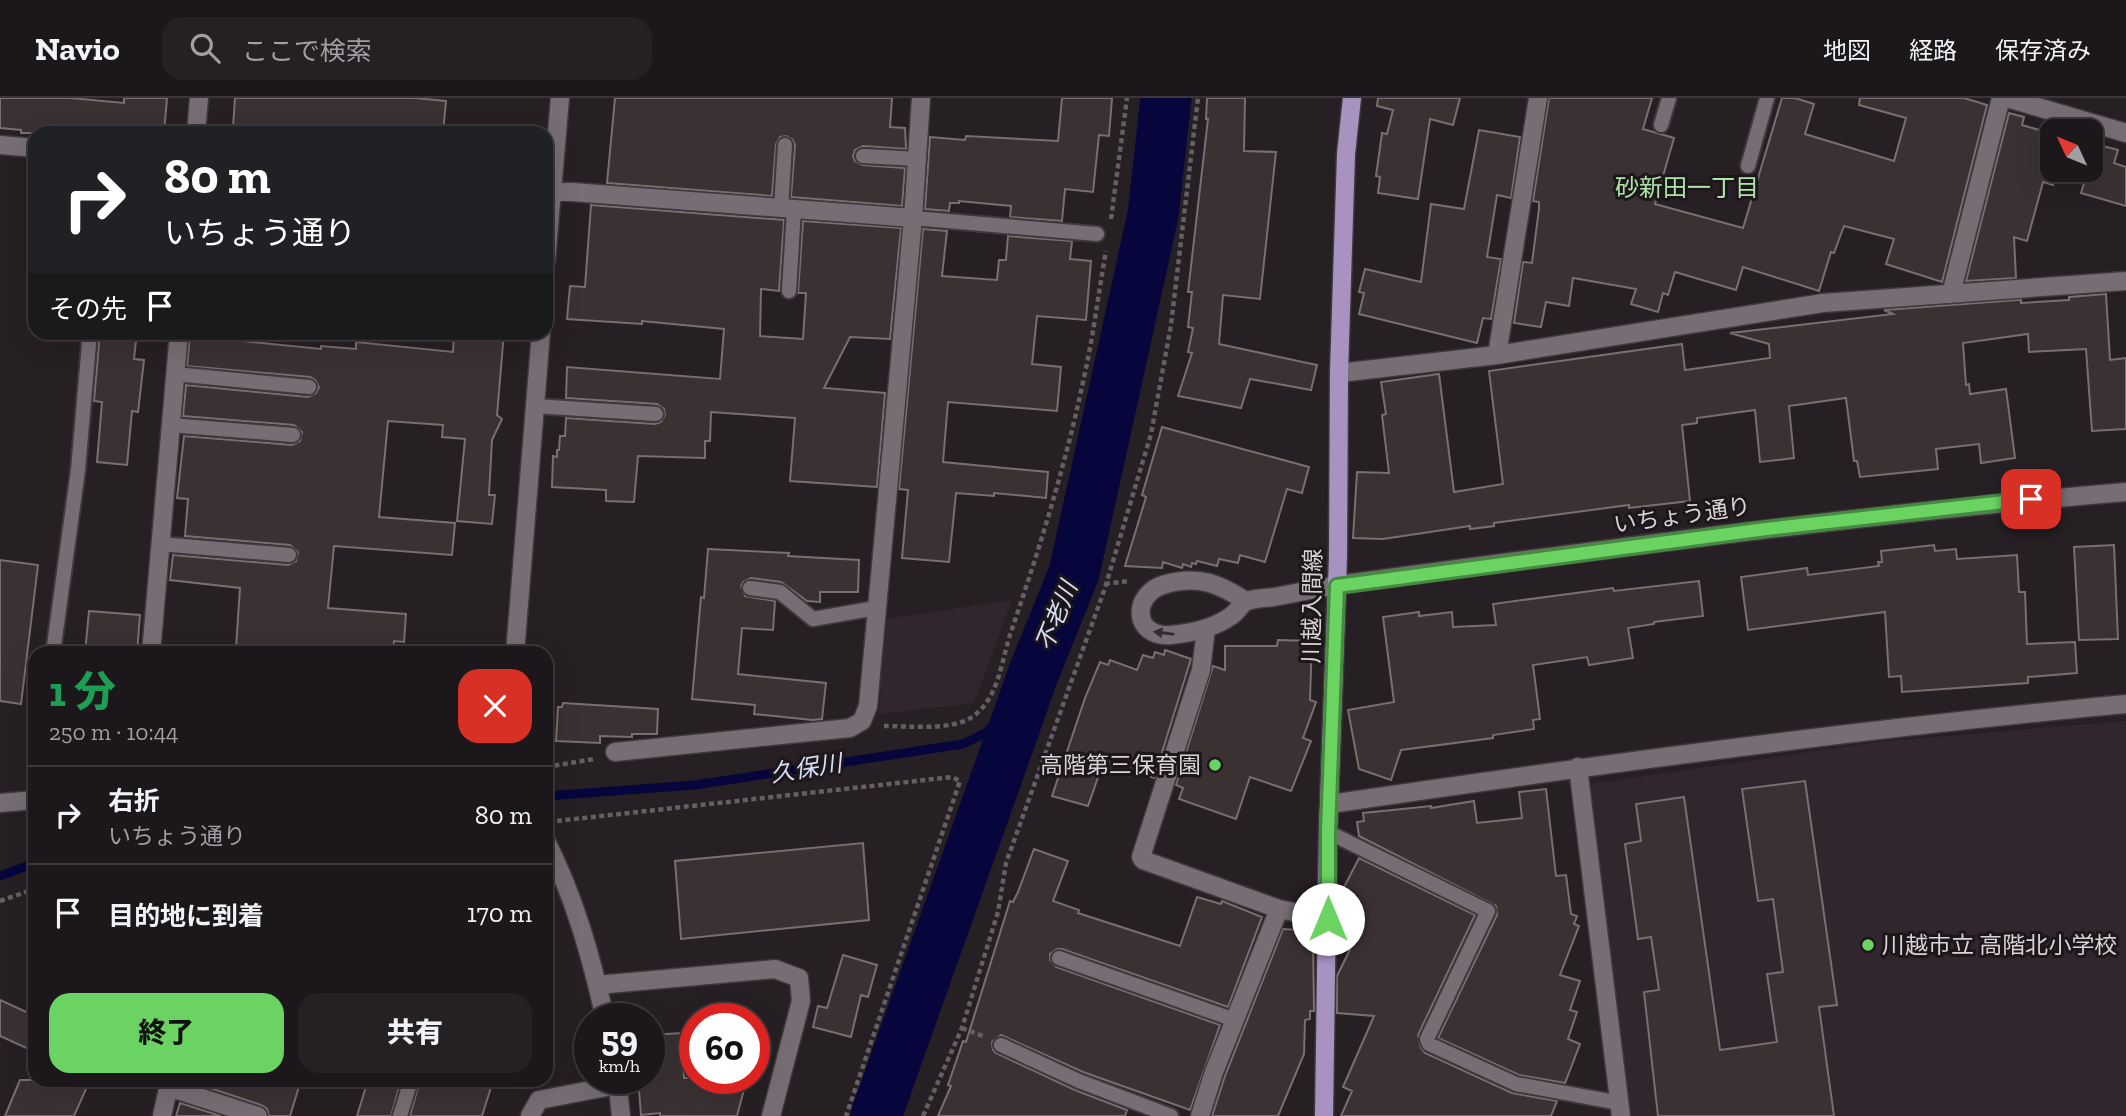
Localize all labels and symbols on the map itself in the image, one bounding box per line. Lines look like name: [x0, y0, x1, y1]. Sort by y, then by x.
north arrow: [2040, 119, 2104, 182]
district label: 砂新田一丁目: [1615, 173, 1759, 202]
pin: [2001, 469, 2061, 529]
street label: いちょう通り: [1612, 492, 1752, 538]
street label: 川越入間線: [1297, 548, 1327, 664]
water label: 不老川: [1029, 574, 1084, 655]
one-way arrow: [1152, 627, 1174, 638]
water label: 久保川: [768, 748, 847, 788]
place label: 高階第三保育園: [1040, 751, 1201, 779]
marker: 高階第三保育園: [1207, 757, 1223, 773]
position arrow: [1291, 882, 1365, 956]
place label: 川越市立 高階北小学校: [1882, 931, 2117, 959]
marker: 川越市立 高階北小学校: [1860, 937, 1876, 953]
speed limit sign: 60: [679, 1003, 770, 1094]

